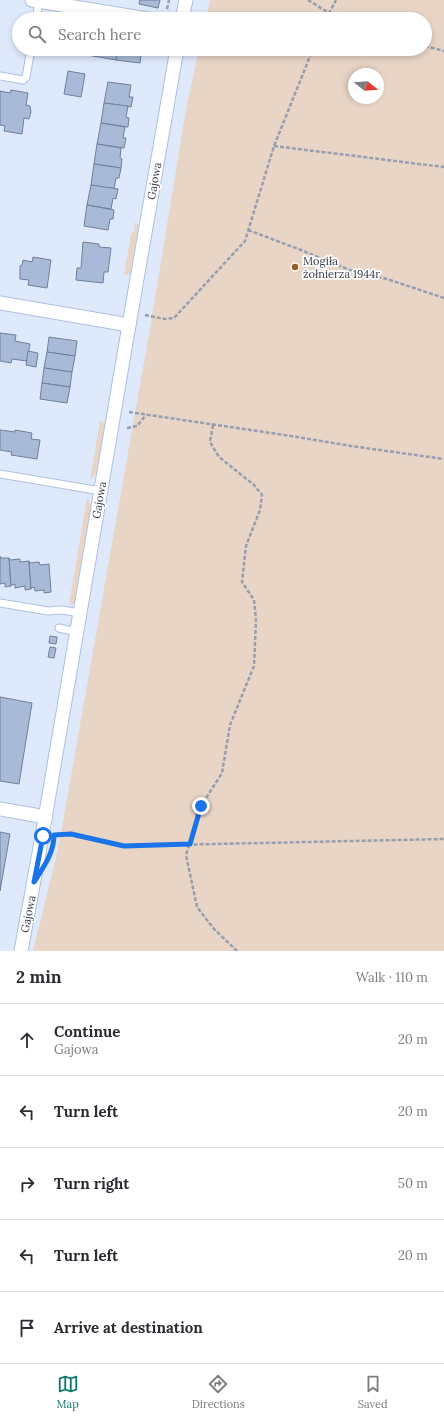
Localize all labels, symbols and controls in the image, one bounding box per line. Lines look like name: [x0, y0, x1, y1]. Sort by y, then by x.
search box: [12, 12, 432, 56]
icon: search: [26, 23, 48, 45]
text: Search here: [58, 25, 141, 44]
north arrow: [348, 68, 384, 104]
street label: Gajowa: [144, 161, 164, 201]
place label: Mogiła żołnierza 1944r: [303, 254, 380, 281]
marker: Mogiła żołnierza 1944r: [290, 262, 300, 272]
street label: Gajowa: [89, 480, 109, 520]
route end: [192, 797, 210, 815]
route start: [34, 827, 52, 845]
street label: Gajowa: [18, 894, 39, 934]
text: 2 min: [16, 966, 62, 988]
text: Walk · 110 m: [356, 969, 428, 986]
text: Continue: [54, 1022, 120, 1041]
icon: ahead: [16, 1029, 38, 1051]
text: 20 m: [398, 1031, 428, 1048]
text: Gajowa: [54, 1041, 98, 1058]
icon: left: [16, 1101, 38, 1123]
text: Turn left: [54, 1102, 118, 1121]
text: 20 m: [398, 1103, 428, 1120]
icon: right: [16, 1173, 38, 1195]
text: Turn right: [54, 1174, 130, 1193]
text: 50 m: [398, 1175, 428, 1192]
icon: left: [16, 1245, 38, 1267]
text: Turn left: [54, 1246, 118, 1265]
text: 20 m: [398, 1247, 428, 1264]
icon: arrive: [16, 1317, 38, 1339]
text: Arrive at destination: [54, 1318, 203, 1337]
tab: Map: [56, 1373, 79, 1411]
tab: Directions: [192, 1373, 245, 1411]
tab: Saved: [358, 1373, 388, 1411]

